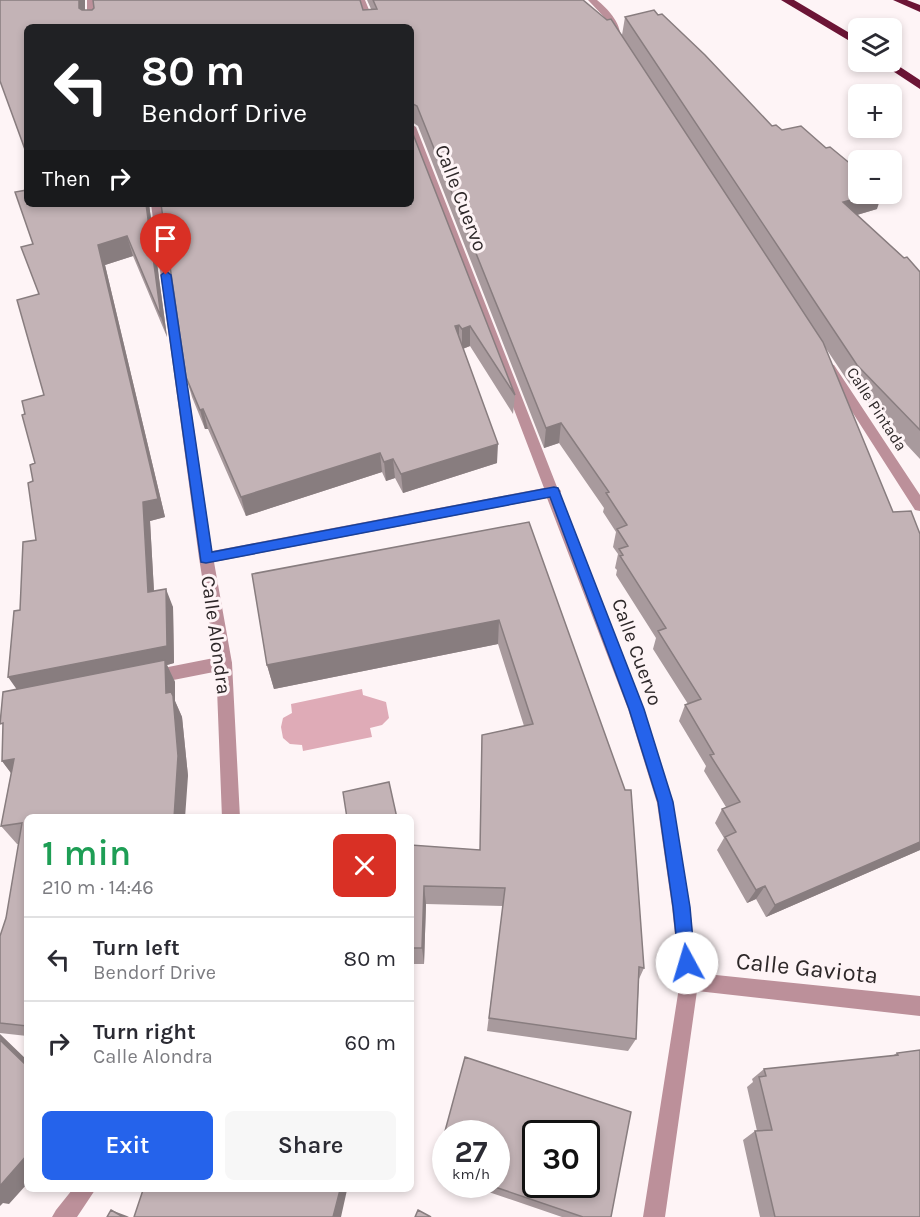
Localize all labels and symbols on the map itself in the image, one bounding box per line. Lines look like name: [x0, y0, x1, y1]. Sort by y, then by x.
street label: Calle Cuervo: [430, 141, 492, 255]
pin: [140, 213, 191, 275]
street label: Calle Pintada: [843, 364, 911, 454]
street label: Calle Alondra: [196, 574, 236, 696]
street label: Calle Cuervo: [607, 595, 667, 709]
position arrow: [655, 931, 719, 995]
street label: Calle Gaviota: [735, 947, 879, 989]
speed limit sign: 30: [522, 1120, 600, 1198]

